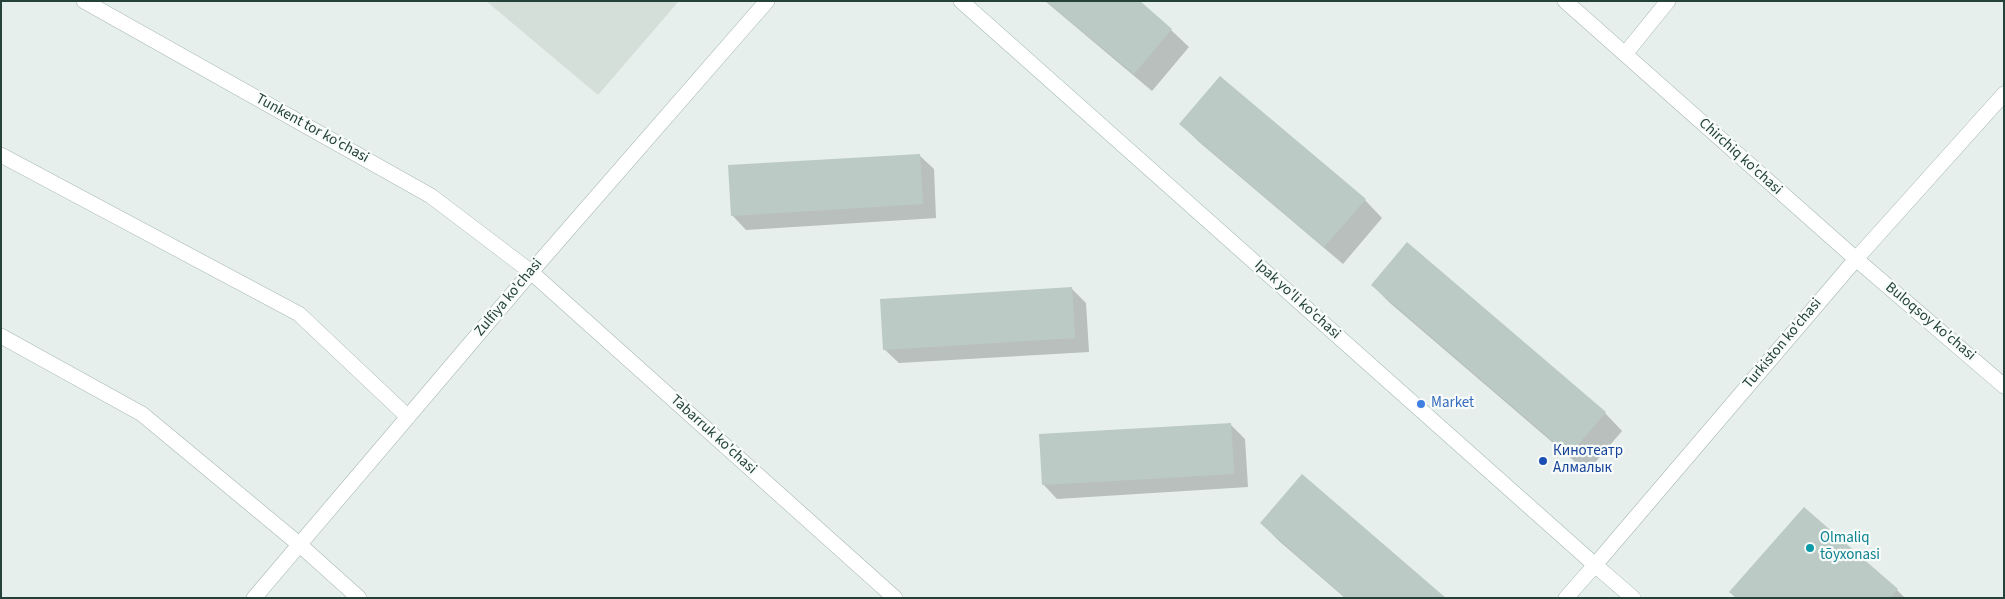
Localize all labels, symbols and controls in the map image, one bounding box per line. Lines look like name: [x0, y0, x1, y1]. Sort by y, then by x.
street label: Tunkent tor ko'chasi: [252, 90, 372, 168]
street label: Chirchiq ko'chasi: [1695, 115, 1785, 199]
street label: Zulfiya ko'chasi: [471, 256, 547, 340]
street label: Ipak yo'li ko'chasi: [1250, 257, 1344, 343]
street label: Buloqsoy ko'chasi: [1881, 279, 1979, 365]
street label: Turkiston ko'chasi: [1740, 295, 1826, 393]
street label: Tabarruk ko'chasi: [666, 392, 760, 478]
place label: Market: [1431, 395, 1474, 413]
marker: Market: [1415, 398, 1427, 410]
place label: Кинотеатр Алмалык: [1553, 443, 1623, 478]
marker: Кинотеатр Алмалык: [1537, 455, 1549, 467]
place label: Olmaliq tõyxonasi: [1820, 530, 1880, 565]
marker: Olmaliq tõyxonasi: [1804, 542, 1816, 554]

